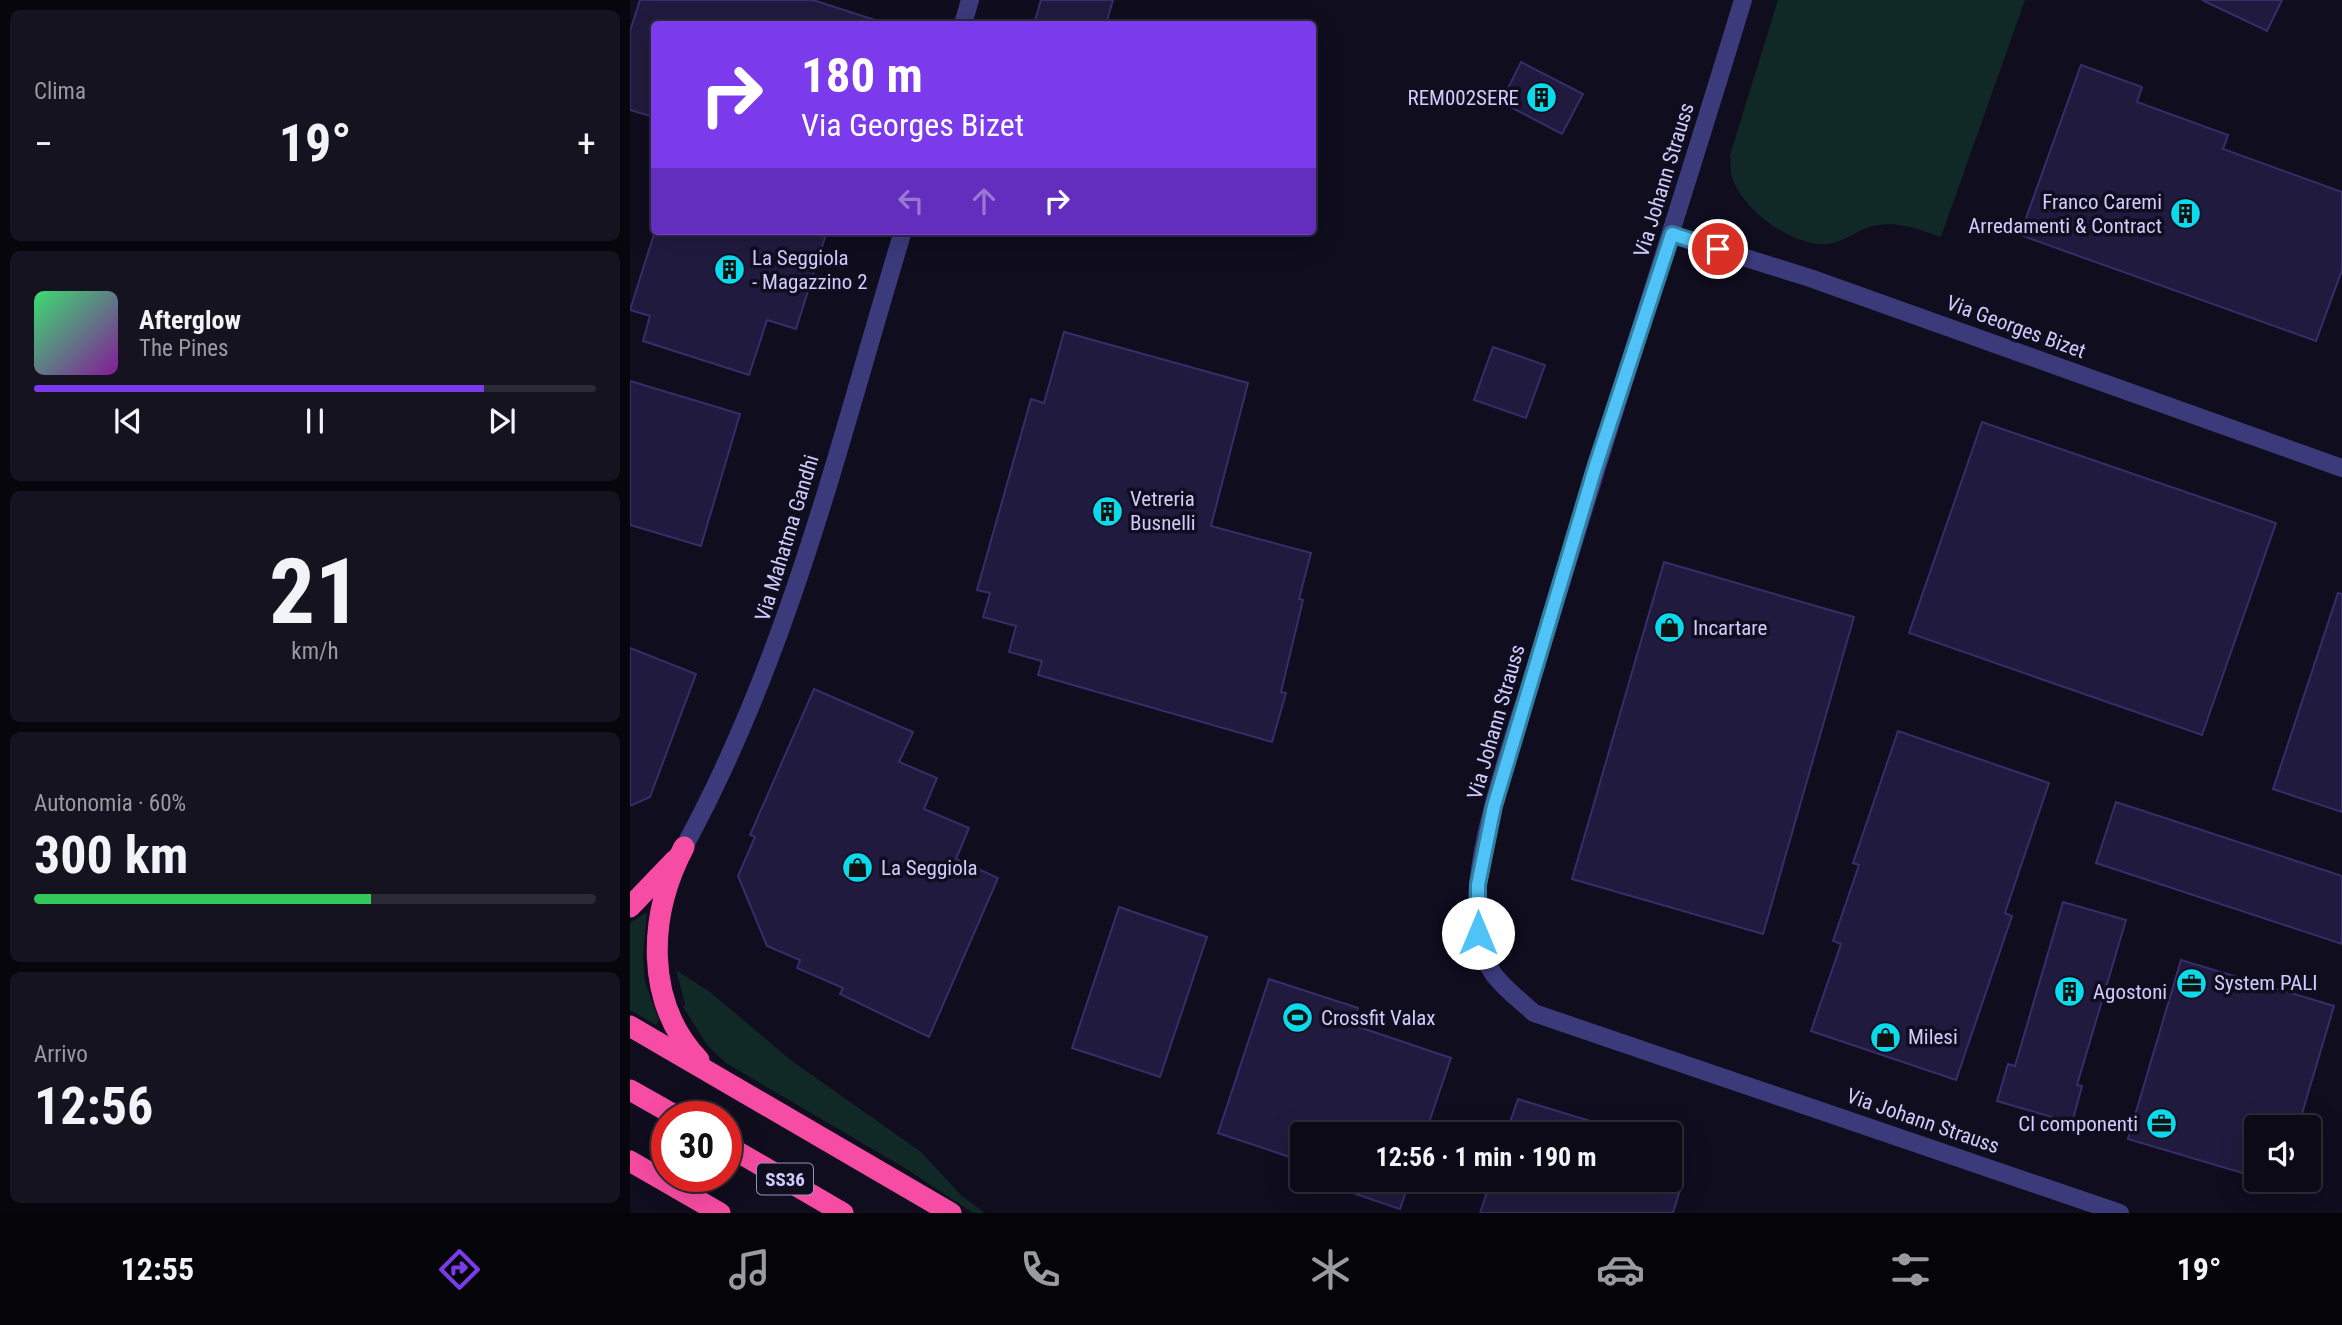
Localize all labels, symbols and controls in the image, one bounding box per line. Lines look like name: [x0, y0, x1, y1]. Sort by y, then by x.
text: 180 m: [801, 47, 923, 104]
icon: right: [686, 49, 777, 140]
text: Clima: [34, 78, 86, 105]
building icon: REM002SERE: [1525, 81, 1559, 115]
place label: REM002SERE: [1408, 86, 1519, 110]
street label: Via Johann Strauss: [1629, 100, 1699, 260]
text: Via Georges Bizet: [801, 106, 1024, 144]
text: 19°: [279, 113, 351, 174]
text: −: [34, 122, 53, 166]
text: +: [577, 122, 596, 166]
icon: left: [892, 182, 930, 220]
icon: ahead: [965, 182, 1003, 220]
icon: right: [1038, 182, 1076, 220]
place label: Franco Caremi Arredamenti & Contract: [1968, 190, 2162, 238]
building icon: Franco Caremi Arredamenti & Contract: [2168, 197, 2202, 231]
pin: [1688, 219, 1748, 279]
icon: arrive: [1699, 230, 1737, 268]
place label: La Seggiola - Magazzino 2: [752, 246, 868, 294]
building icon: La Seggiola - Magazzino 2: [712, 253, 746, 287]
street label: Via Georges Bizet: [1943, 291, 2089, 363]
text: Afterglow: [139, 305, 241, 335]
text: The Pines: [139, 335, 229, 362]
icon: previous: [109, 402, 147, 440]
icon: pause: [296, 402, 334, 440]
icon: next: [483, 402, 521, 440]
street label: Via Mahatma Gandhi: [750, 452, 824, 624]
place label: Vetreria Busnelli: [1130, 487, 1196, 535]
building icon: Vetreria Busnelli: [1090, 494, 1124, 528]
text: 21: [269, 539, 361, 645]
shop icon: Incartare: [1653, 611, 1687, 645]
place label: Incartare: [1693, 616, 1768, 640]
text: km/h: [291, 638, 339, 665]
street label: Via Johann Strauss: [1462, 642, 1530, 802]
text: Autonomia · 60%: [34, 790, 186, 817]
text: 300 km: [34, 825, 188, 886]
shop icon: La Seggiola: [841, 851, 875, 885]
place label: La Seggiola: [881, 856, 978, 880]
position arrow: [1441, 896, 1515, 970]
office icon: System PALI: [2174, 966, 2208, 1000]
place label: System PALI: [2214, 971, 2317, 995]
building icon: Agostoni: [2053, 975, 2087, 1009]
place label: Agostoni: [2093, 980, 2167, 1004]
sports icon: Crossfit Valax: [1281, 1001, 1315, 1035]
place label: Crossfit Valax: [1321, 1006, 1436, 1030]
shop icon: Milesi: [1868, 1020, 1902, 1054]
place label: Milesi: [1908, 1025, 1958, 1049]
text: Arrivo: [34, 1041, 88, 1068]
text: 12:56: [34, 1076, 153, 1137]
street label: Via Johann Strauss: [1843, 1084, 2003, 1158]
speed limit sign: 30: [651, 1101, 742, 1192]
office icon: Cl componenti: [2144, 1107, 2178, 1141]
place label: Cl componenti: [2018, 1112, 2138, 1136]
map controls: [2244, 1115, 2321, 1192]
button: sound: [2244, 1115, 2321, 1192]
text: 12:56 · 1 min · 190 m: [1376, 1142, 1596, 1172]
road number: SS36: [757, 1163, 813, 1194]
icon: directions: [435, 1245, 484, 1294]
icon: music: [725, 1245, 774, 1294]
icon: phone: [1016, 1245, 1065, 1294]
icon: climate: [1306, 1245, 1355, 1294]
icon: car: [1596, 1245, 1645, 1294]
icon: filters: [1886, 1245, 1935, 1294]
text: 12:55: [121, 1250, 194, 1288]
text: 19°: [2177, 1250, 2221, 1288]

